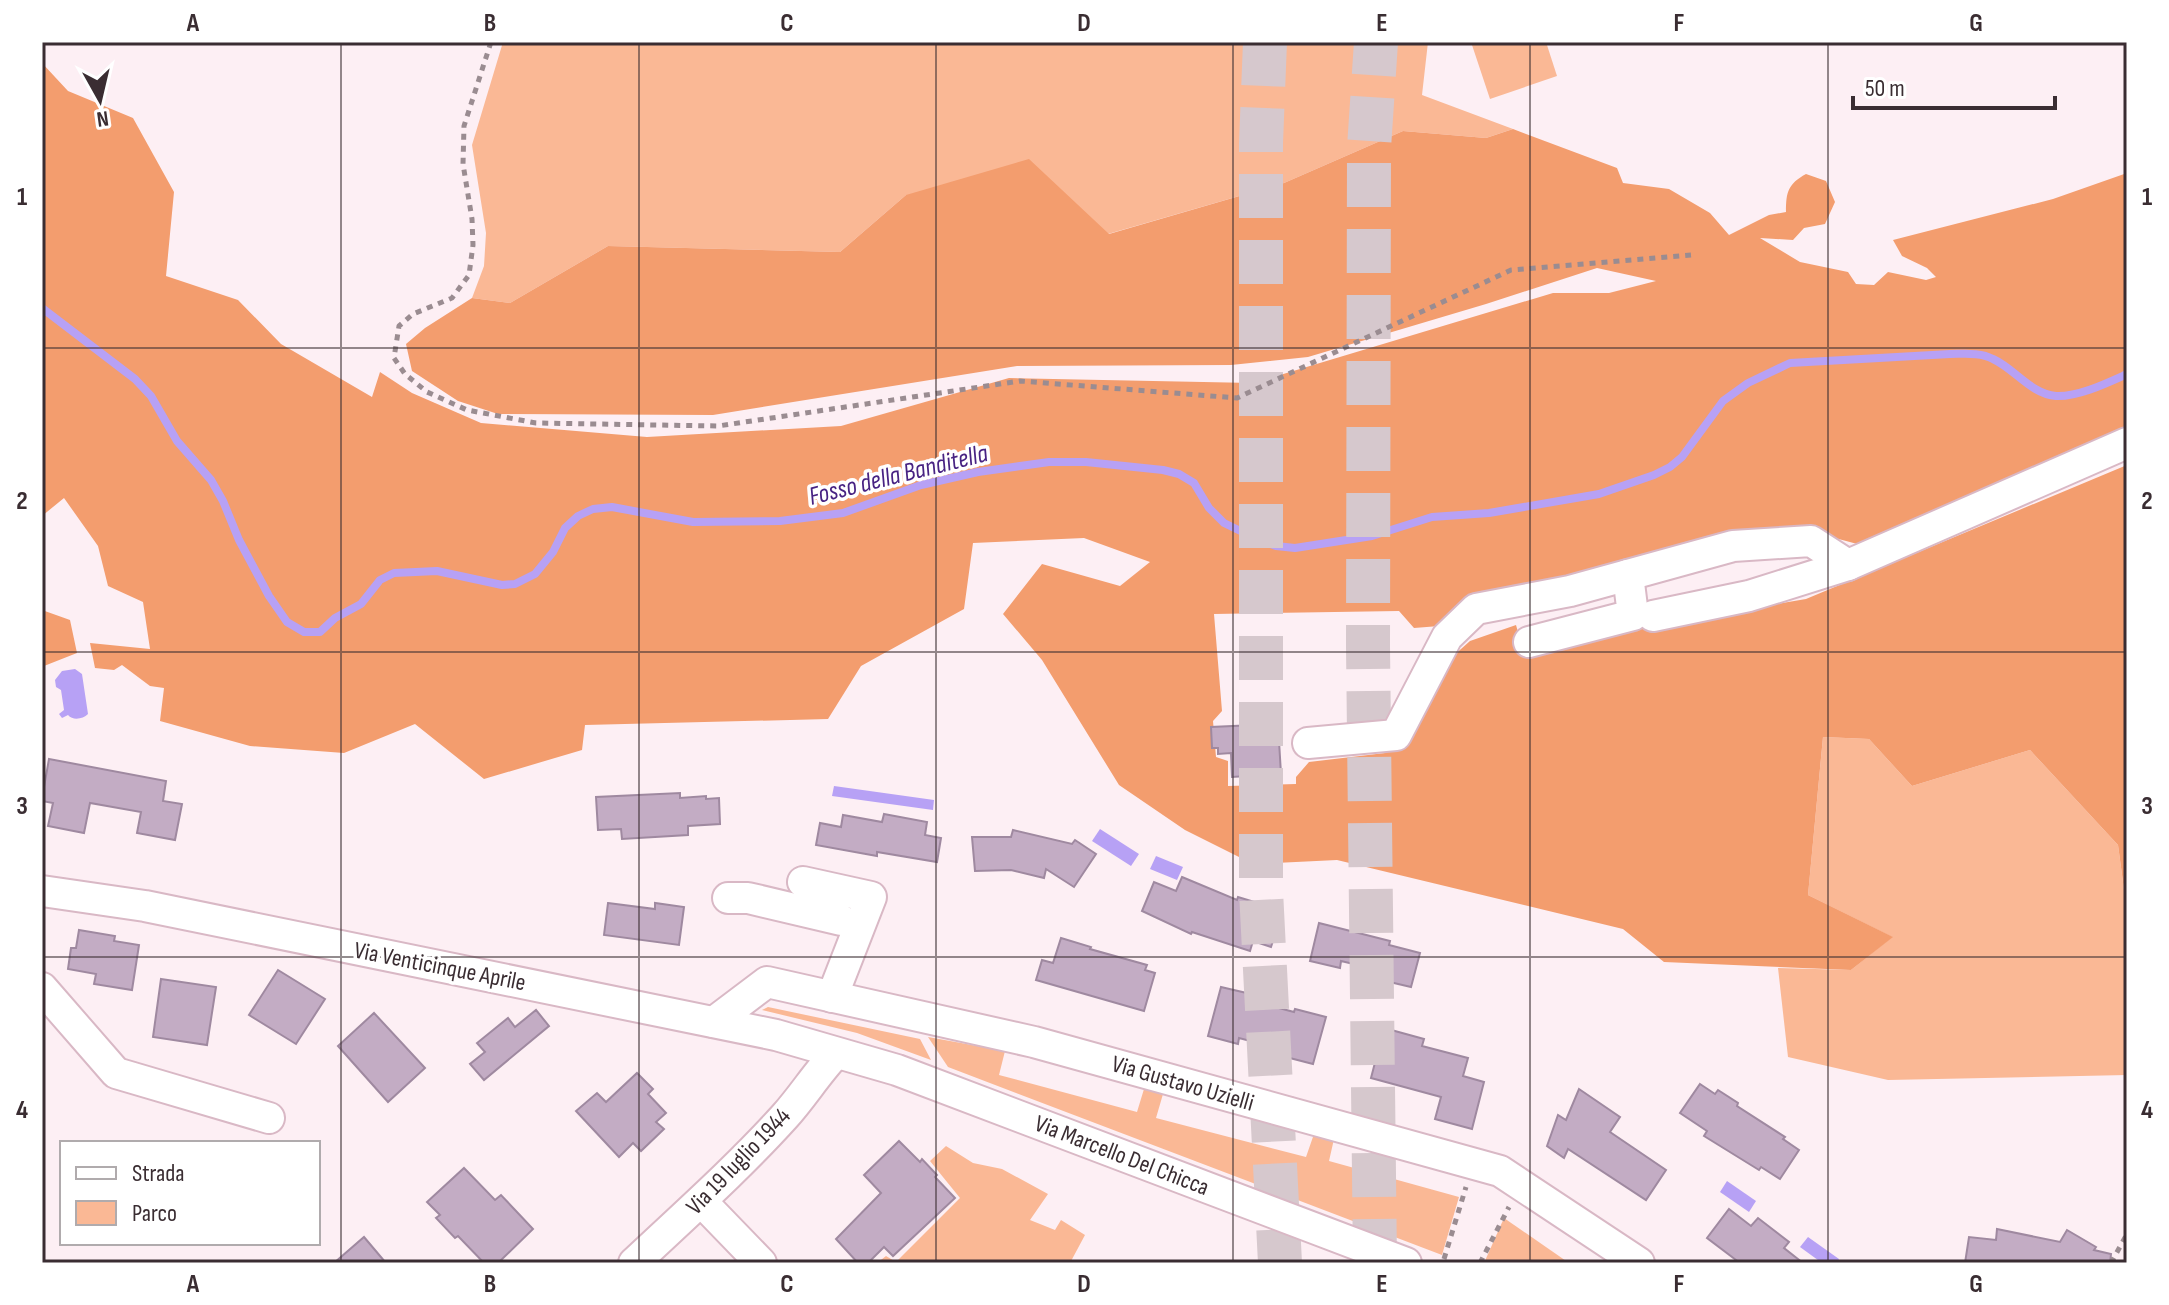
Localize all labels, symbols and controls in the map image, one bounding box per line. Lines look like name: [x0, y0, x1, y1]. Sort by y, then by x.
text: A: [186, 8, 200, 39]
text: B: [484, 8, 496, 39]
text: C: [780, 8, 794, 39]
text: D: [1077, 8, 1091, 39]
text: E: [1376, 8, 1388, 39]
text: F: [1674, 8, 1685, 39]
text: G: [1969, 8, 1983, 39]
north arrow: [60, 60, 140, 140]
scale bar: [1853, 60, 2055, 110]
text: 50 m: [1865, 74, 1905, 103]
text: N: [95, 104, 110, 133]
text: 1: [17, 182, 27, 213]
text: 1: [2142, 182, 2152, 213]
water label: Fosso della Banditella: [806, 438, 992, 513]
text: 2: [16, 486, 28, 517]
text: 2: [2141, 486, 2153, 517]
text: 3: [16, 791, 28, 822]
text: 3: [2141, 791, 2153, 822]
street label: Via Venticinque Aprile: [352, 936, 528, 997]
street label: Via Gustavo Uzielli: [1108, 1049, 1257, 1118]
text: 4: [16, 1095, 28, 1126]
text: 4: [2141, 1095, 2153, 1126]
street label: Via 19 luglio 1944: [680, 1102, 797, 1221]
street label: Via Marcello Del Chicca: [1031, 1109, 1213, 1202]
legend: [60, 1141, 320, 1245]
text: Strada: [132, 1159, 185, 1188]
text: Parco: [132, 1199, 177, 1228]
text: A: [186, 1269, 200, 1300]
text: B: [484, 1269, 496, 1300]
text: C: [780, 1269, 794, 1300]
text: D: [1077, 1269, 1091, 1300]
text: E: [1376, 1269, 1388, 1300]
text: F: [1674, 1269, 1685, 1300]
text: G: [1969, 1269, 1983, 1300]

